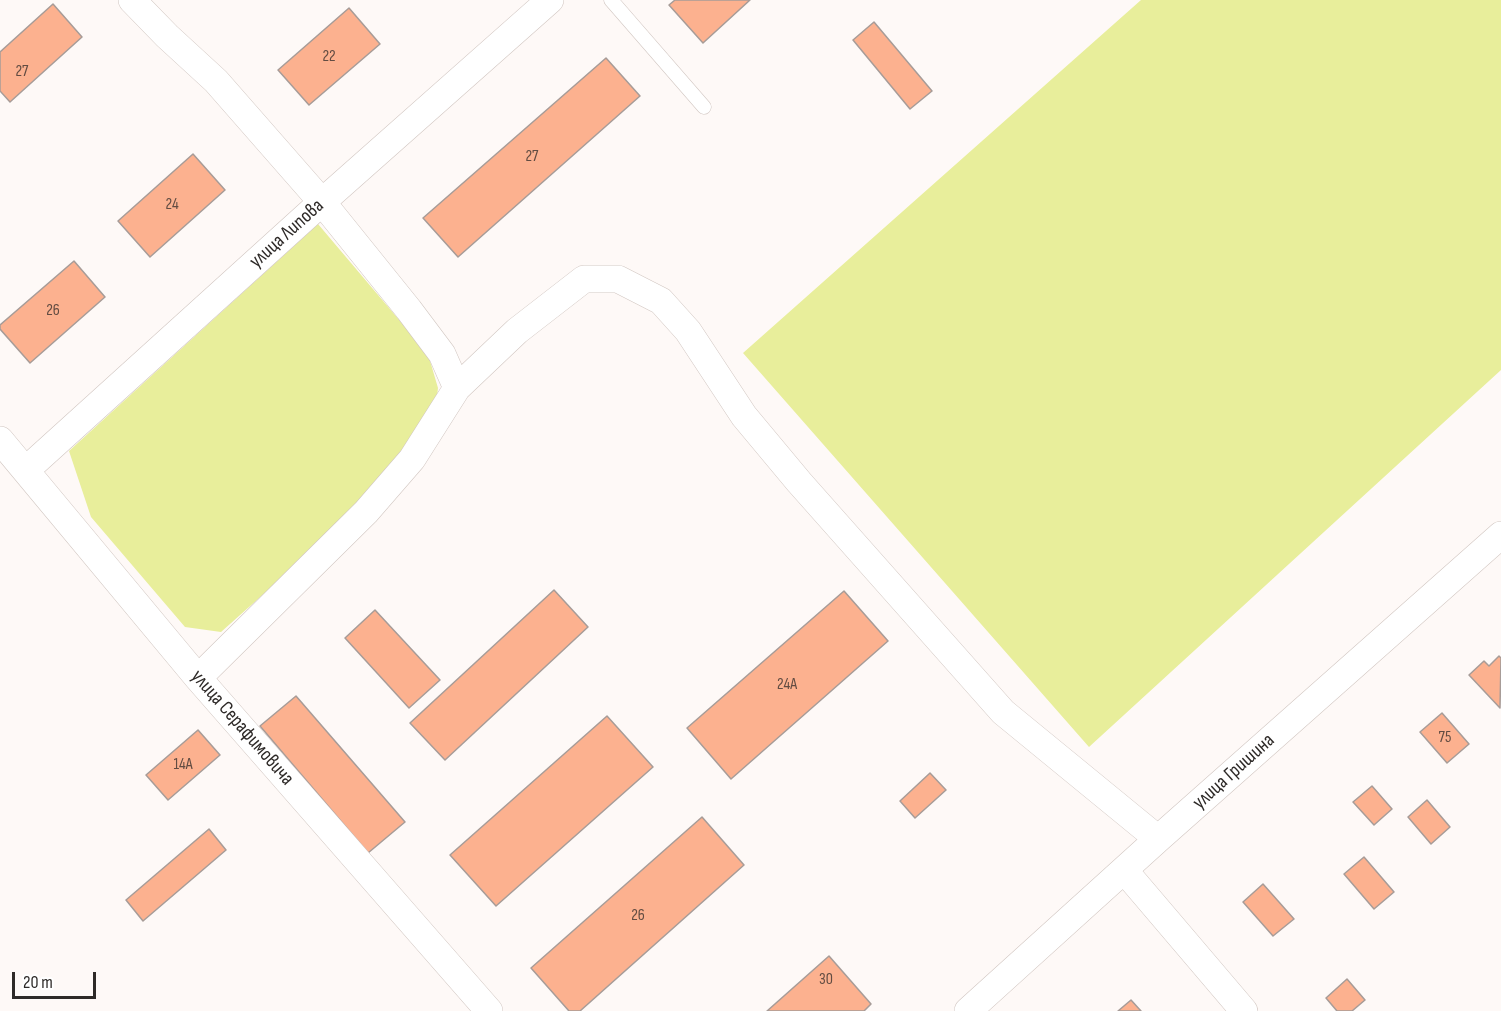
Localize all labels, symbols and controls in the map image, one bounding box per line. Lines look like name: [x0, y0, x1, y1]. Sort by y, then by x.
house number: 22: [322, 47, 336, 67]
house number: 27: [15, 62, 29, 82]
house number: 27: [525, 147, 539, 167]
street label: улица Липова: [245, 194, 329, 274]
house number: 24: [165, 195, 179, 215]
house number: 26: [46, 301, 60, 321]
street label: улица Серафимовича: [185, 665, 299, 791]
house number: 24А: [777, 675, 797, 695]
house number: 75: [1439, 728, 1451, 748]
street label: улица Гришина: [1188, 729, 1280, 815]
house number: 14А: [173, 755, 193, 775]
house number: 26: [631, 906, 645, 926]
scale bar: [15, 960, 99, 998]
house number: 30: [819, 970, 833, 990]
text: 20 m: [23, 972, 53, 993]

